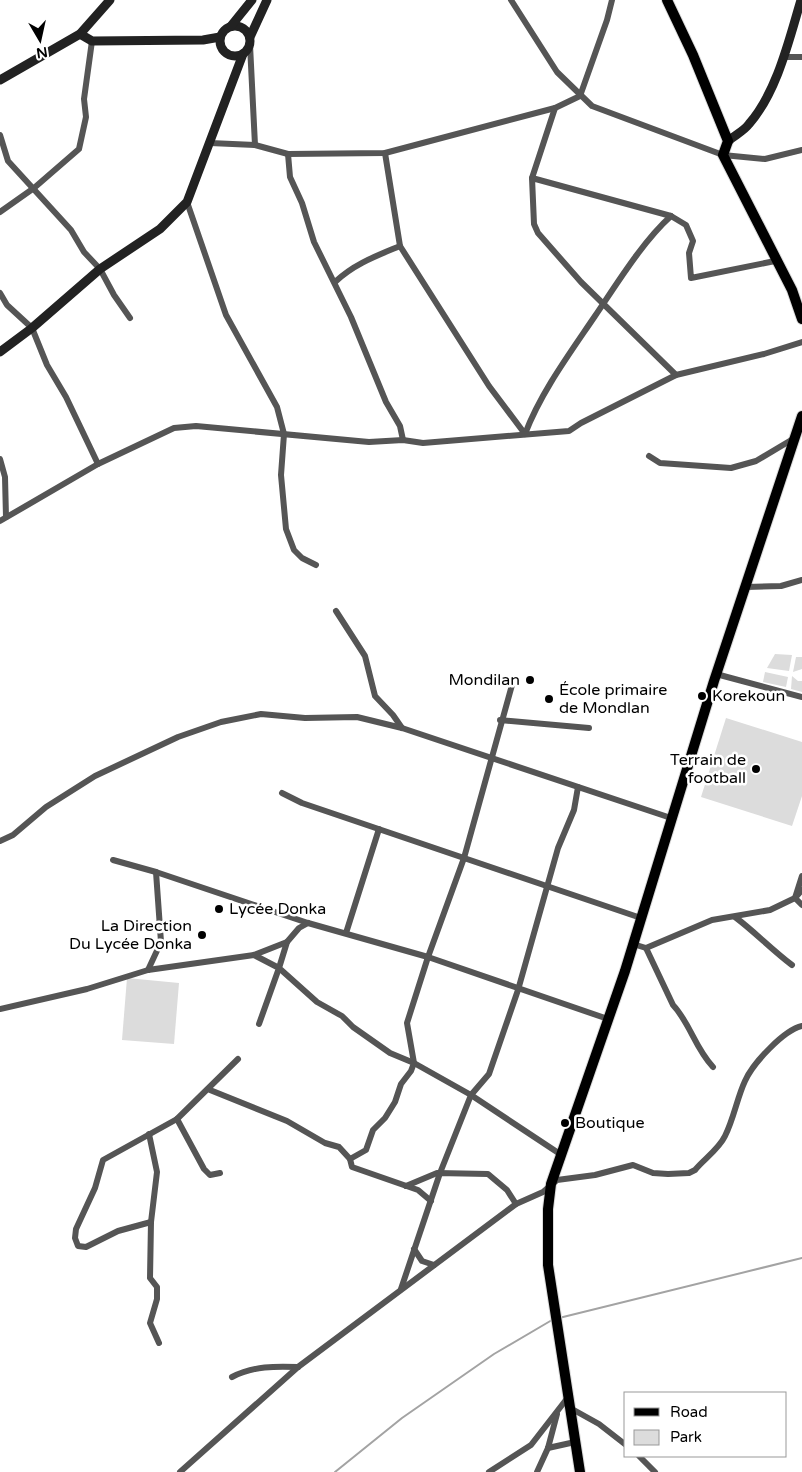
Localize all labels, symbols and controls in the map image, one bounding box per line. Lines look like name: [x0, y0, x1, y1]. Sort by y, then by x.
north arrow: [15, 15, 65, 65]
text: N: [35, 43, 49, 62]
place label: Mondilan: [448, 670, 520, 690]
marker: Mondilan: [524, 674, 536, 686]
place label: École primaire de Mondlan: [559, 680, 667, 718]
place label: Korekoun: [712, 686, 785, 706]
marker: Korekoun: [696, 690, 708, 702]
marker: École primaire de Mondlan: [543, 693, 555, 705]
place label: Terrain de football: [670, 750, 746, 788]
marker: Terrain de football: [750, 763, 762, 775]
place label: Lycée Donka: [229, 899, 326, 919]
marker: Lycée Donka: [213, 903, 225, 915]
place label: La Direction Du Lycée Donka: [69, 916, 192, 954]
marker: La Direction Du Lycée Donka: [196, 929, 208, 941]
place label: Boutique: [575, 1113, 644, 1133]
marker: Boutique: [559, 1117, 571, 1129]
legend: [624, 1392, 787, 1457]
text: Road: [670, 1403, 708, 1421]
text: Park: [670, 1428, 702, 1446]

